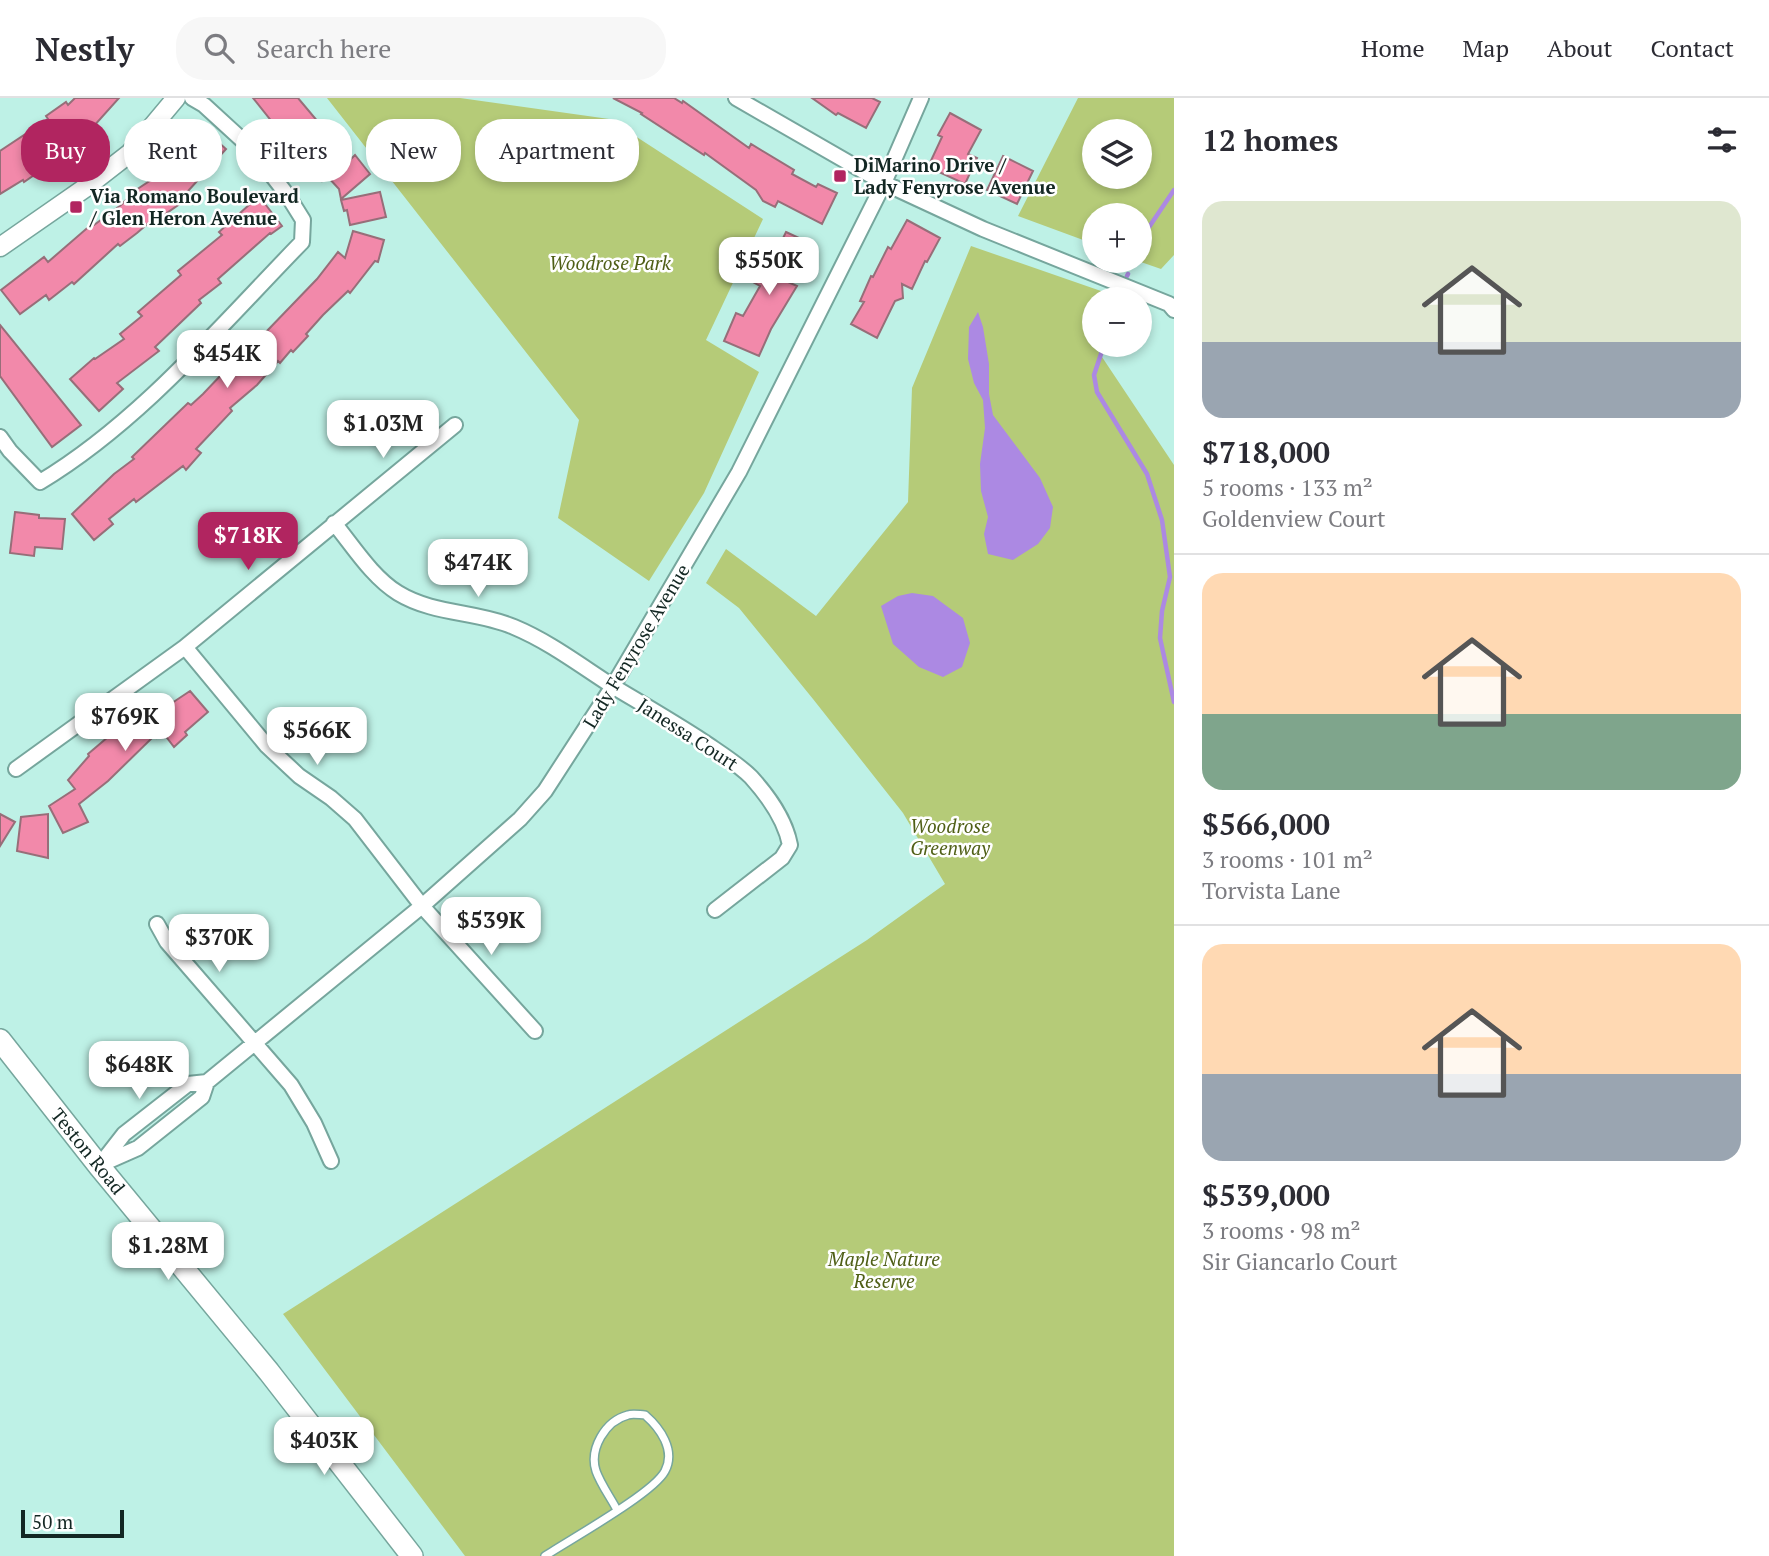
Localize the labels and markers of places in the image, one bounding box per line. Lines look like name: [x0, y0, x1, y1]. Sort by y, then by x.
place label: DiMarino Drive / Lady Fenyrose Avenue: [854, 152, 1056, 199]
marker: DiMarino Drive / Lady Fenyrose Avenue: [832, 168, 848, 184]
place label: Via Romano Boulevard / Glen Heron Avenue: [89, 183, 299, 230]
marker: Via Romano Boulevard / Glen Heron Avenue: [68, 199, 84, 215]
pin: $550K: [720, 238, 818, 297]
pin: $454K: [178, 330, 276, 390]
pin: $1.03M: [326, 400, 440, 460]
pin: $718K: [199, 512, 297, 572]
pin: $474K: [429, 540, 527, 599]
pin: $769K: [76, 694, 174, 753]
pin: $566K: [268, 708, 366, 767]
pin: $539K: [442, 898, 540, 957]
pin: $370K: [170, 914, 268, 974]
pin: $648K: [90, 1042, 188, 1101]
pin: $1.28M: [111, 1222, 225, 1282]
pin: $403K: [275, 1418, 373, 1477]

